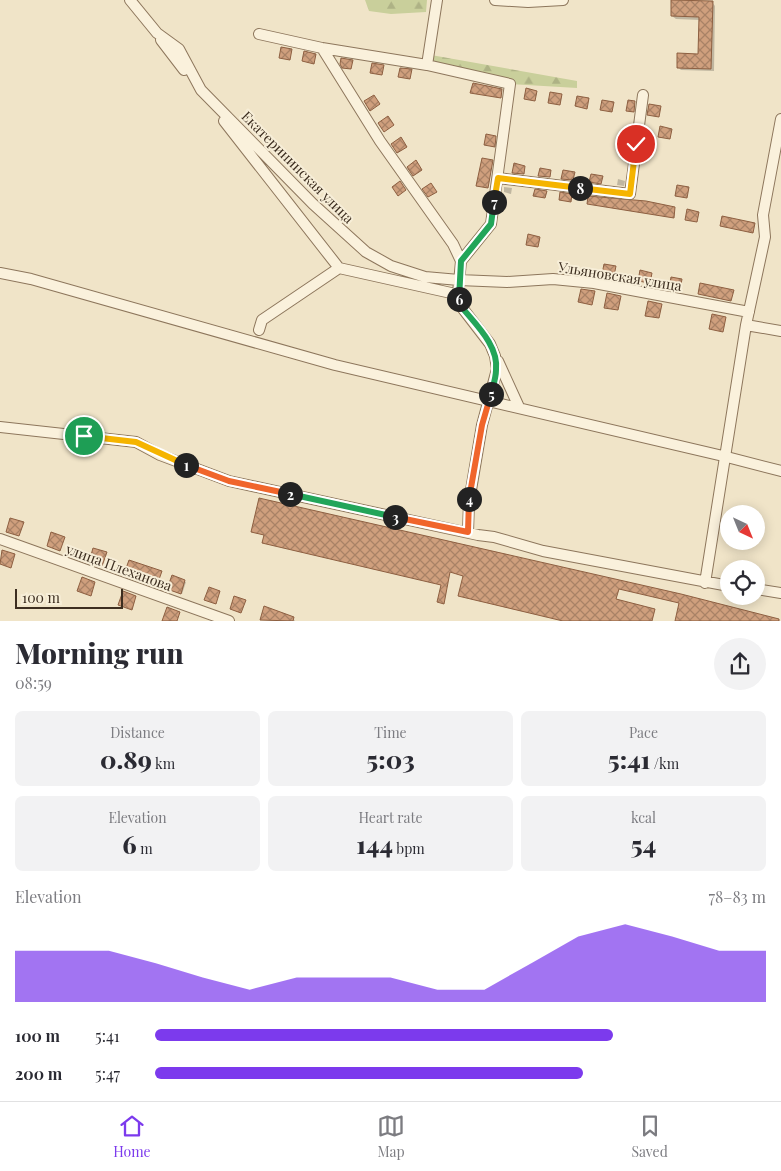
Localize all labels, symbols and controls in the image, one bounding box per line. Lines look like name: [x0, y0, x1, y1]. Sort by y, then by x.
street label: Екатерининская улица: [238, 107, 358, 227]
pin: [615, 123, 657, 165]
icon: check: [622, 130, 650, 158]
pin: 8: [568, 176, 592, 200]
text: 8: [577, 179, 584, 198]
pin: 7: [482, 190, 506, 214]
text: 7: [491, 193, 498, 212]
street label: Ульяновская улица: [556, 257, 683, 295]
pin: 6: [446, 286, 472, 312]
text: 6: [456, 290, 463, 309]
pin: 5: [478, 382, 504, 406]
text: 5: [488, 385, 495, 404]
pin: [63, 415, 105, 457]
icon: arrive: [70, 422, 98, 450]
pin: 1: [174, 452, 198, 478]
text: 1: [184, 456, 189, 475]
pin: 2: [278, 482, 302, 506]
text: 2: [287, 485, 294, 504]
pin: 4: [456, 486, 482, 512]
text: 4: [466, 490, 473, 509]
pin: 3: [382, 504, 408, 530]
north arrow: [720, 505, 765, 550]
map controls: [720, 505, 765, 605]
text: 3: [392, 508, 399, 527]
street label: улица Плеханова: [62, 539, 175, 595]
button: locate: [720, 560, 765, 605]
scale bar: [15, 586, 122, 609]
text: 100 m: [22, 588, 60, 607]
text: Morning run: [15, 634, 184, 671]
button: share: [714, 638, 766, 690]
text: 08:59: [15, 672, 52, 693]
text: Distance: [110, 723, 165, 742]
text: Time: [374, 723, 407, 742]
text: Pace: [629, 723, 658, 742]
text: 0.89: [100, 742, 152, 775]
text: 5:03: [366, 742, 415, 775]
text: 5:41: [608, 742, 650, 775]
text: km: [152, 754, 175, 773]
text: /km: [650, 754, 679, 773]
text: Elevation: [108, 808, 167, 827]
text: Heart rate: [358, 808, 423, 827]
text: kcal: [631, 808, 656, 827]
text: 6: [122, 827, 137, 860]
text: 144: [356, 827, 393, 860]
text: 54: [631, 827, 656, 860]
text: m: [137, 839, 153, 858]
text: bpm: [393, 839, 425, 858]
text: Elevation: [15, 886, 82, 907]
text: 78–83 m: [708, 886, 766, 907]
text: 100 m: [15, 1025, 60, 1046]
text: 5:41: [95, 1025, 120, 1046]
text: 200 m: [15, 1063, 62, 1084]
text: 5:47: [95, 1063, 120, 1084]
tab: Home: [113, 1112, 151, 1161]
tab: Map: [377, 1112, 405, 1161]
tab: Saved: [631, 1112, 668, 1161]

